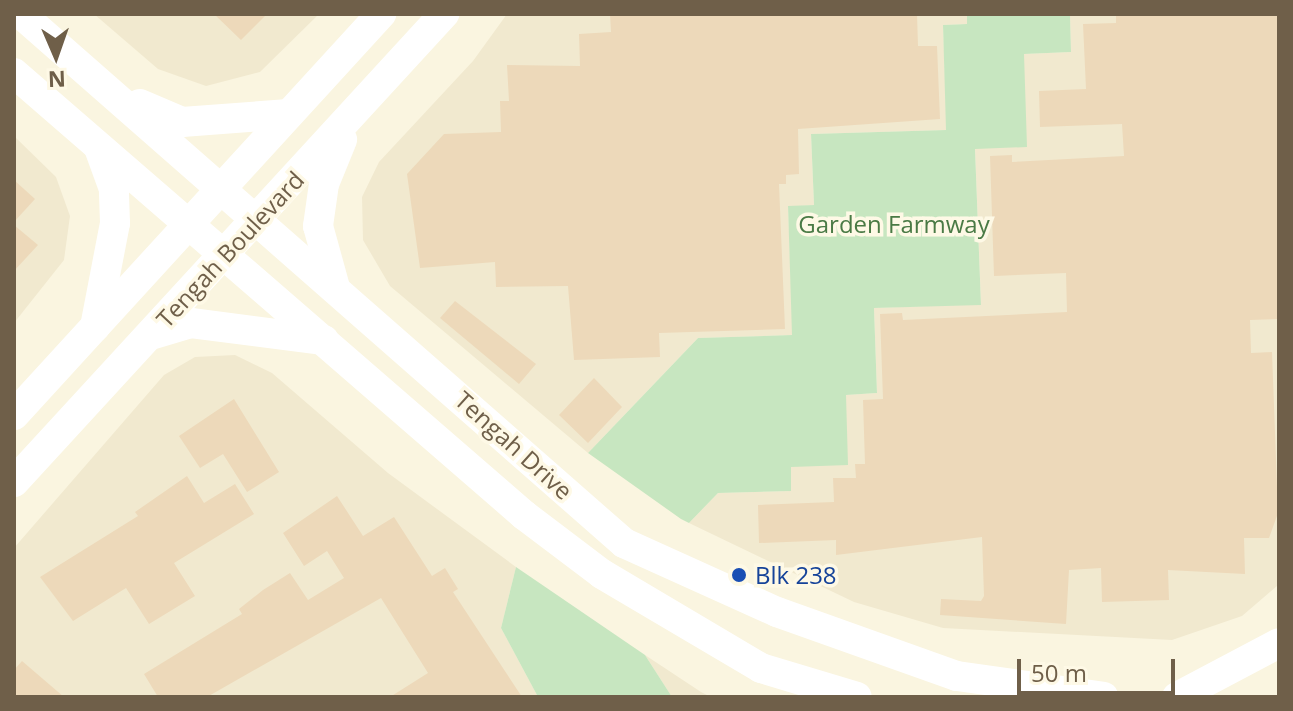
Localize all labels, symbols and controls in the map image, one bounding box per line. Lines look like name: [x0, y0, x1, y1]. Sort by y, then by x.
north arrow: [16, 16, 96, 96]
text: N: [47, 65, 66, 95]
street label: Tengah Boulevard: [150, 165, 310, 333]
park label: Garden Farmway: [798, 210, 990, 238]
street label: Tengah Drive: [450, 385, 578, 505]
place label: Blk 238: [755, 561, 837, 589]
marker: Blk 238: [730, 566, 748, 584]
scale bar: [1021, 643, 1179, 693]
text: 50 m: [1031, 656, 1087, 689]

